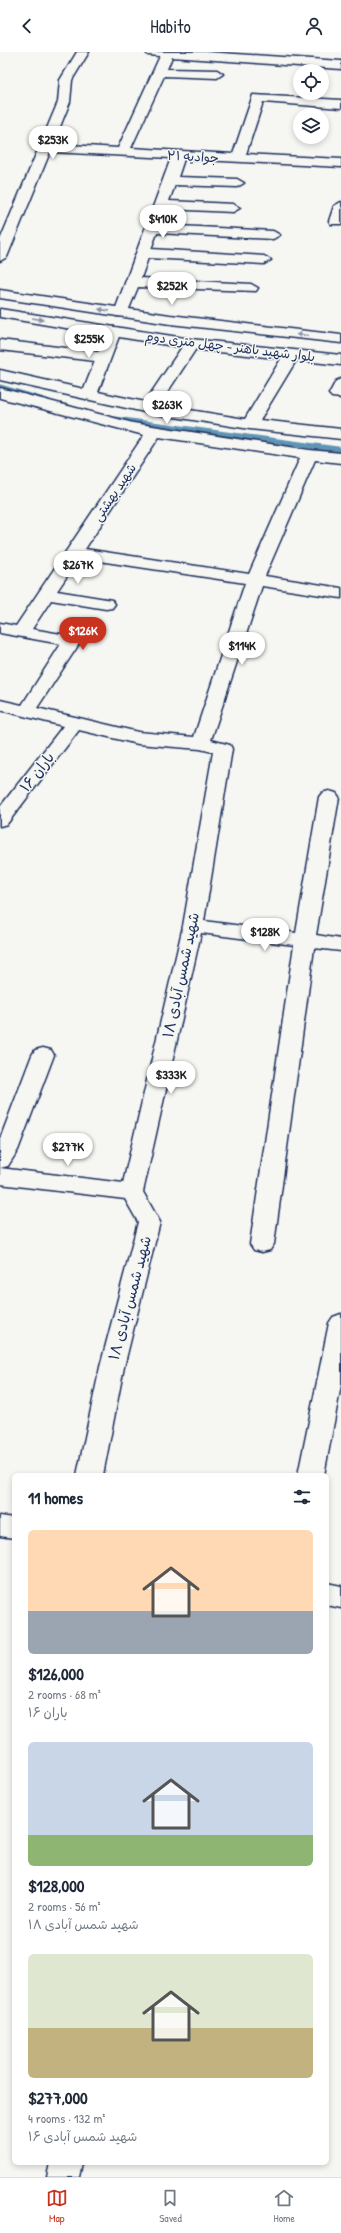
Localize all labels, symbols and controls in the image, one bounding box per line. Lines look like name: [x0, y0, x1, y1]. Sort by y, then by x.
text: Habito: [150, 14, 191, 39]
icon: back: [16, 15, 38, 37]
icon: person: [303, 15, 325, 37]
map controls: [293, 64, 329, 144]
button: locate: [293, 64, 329, 100]
button: layers: [293, 108, 329, 144]
pin: $253K: [25, 126, 81, 160]
text: $253K: [38, 130, 68, 148]
street label: جوادیه ۲۱: [167, 146, 219, 166]
pin: $410K: [135, 205, 191, 239]
text: $410K: [149, 209, 177, 227]
pin: $252K: [144, 272, 200, 306]
text: $252K: [156, 276, 188, 294]
one-way arrow: [98, 307, 110, 313]
one-way arrow: [32, 316, 45, 322]
pin: $255K: [61, 325, 117, 359]
street label: بلوار شهید باهنر - چهل متری دوم: [144, 327, 316, 367]
text: $255K: [74, 329, 104, 347]
one-way arrow: [296, 332, 308, 338]
pin: $263K: [139, 391, 195, 425]
text: $263K: [152, 395, 182, 413]
street label: شهید بهشتی: [88, 460, 141, 525]
pin: $267K: [50, 551, 106, 585]
text: $267K: [62, 555, 94, 573]
pin: $126K: [55, 617, 111, 651]
text: $126K: [68, 621, 98, 639]
pin: $114K: [214, 632, 270, 666]
text: $114K: [228, 636, 256, 654]
street label: باران ۱۶: [14, 747, 59, 796]
street label: شهید شمس آبادی ۱۸: [157, 910, 204, 1040]
pin: $128K: [237, 918, 293, 952]
text: $128K: [250, 922, 280, 940]
pin: $333K: [143, 1061, 199, 1095]
text: $333K: [156, 1065, 186, 1083]
pin: $277K: [40, 1133, 96, 1167]
text: $277K: [52, 1137, 84, 1155]
street label: شهید شمس آبادی ۱۸: [103, 1234, 156, 1362]
text: 11 homes: [28, 1486, 83, 1509]
icon: filters: [291, 1486, 313, 1508]
icon: home: [135, 1556, 207, 1628]
text: $126,000: [28, 1662, 84, 1685]
text: 2 rooms · 68 m²: [28, 1685, 101, 1703]
text: باران ۱۶: [28, 1703, 67, 1721]
icon: home: [135, 1768, 207, 1840]
text: $128,000: [28, 1874, 84, 1897]
text: 2 rooms · 56 m²: [28, 1897, 101, 1915]
text: شهید شمس آبادی ۱۸: [28, 1915, 139, 1933]
icon: home: [135, 1980, 207, 2052]
text: $277,000: [28, 2086, 88, 2109]
text: 4 rooms · 132 m²: [28, 2109, 105, 2127]
text: شهید شمس آبادی ۱۶: [28, 2127, 137, 2145]
tab: Map: [46, 2187, 68, 2225]
tab: Saved: [159, 2187, 182, 2225]
tab: Home: [273, 2187, 295, 2225]

